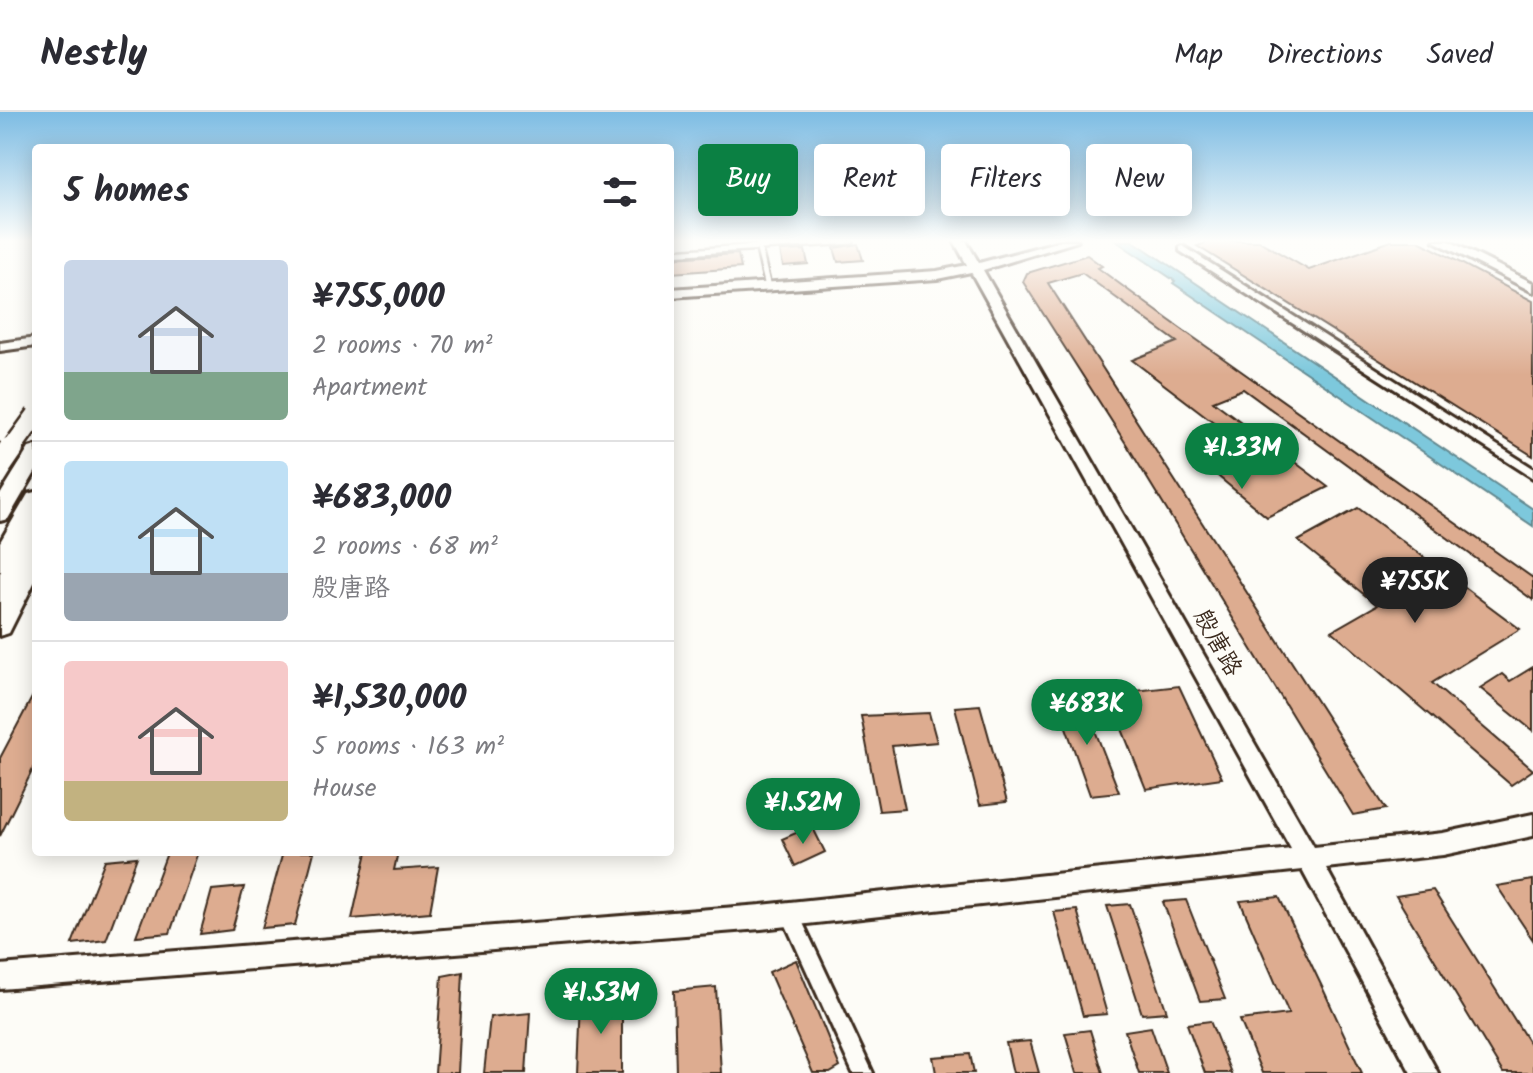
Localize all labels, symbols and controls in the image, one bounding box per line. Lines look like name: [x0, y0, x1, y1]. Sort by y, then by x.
text: Nestly: [40, 25, 147, 85]
text: Map: [1174, 33, 1223, 78]
text: Directions: [1267, 33, 1383, 78]
text: Saved: [1427, 33, 1493, 78]
chip: Buy: [698, 144, 798, 216]
chip: Rent: [814, 144, 925, 216]
chip: Filters: [941, 144, 1070, 216]
chip: New: [1086, 144, 1192, 216]
text: 5 homes: [64, 165, 189, 219]
icon: filters: [598, 170, 642, 214]
text: ¥755,000: [312, 271, 445, 325]
icon: home: [128, 292, 224, 388]
text: 2 rooms · 70 m²: [312, 325, 493, 367]
text: Apartment: [312, 367, 427, 409]
pin: ¥1.33M: [1177, 423, 1307, 491]
text: ¥1.33M: [1203, 428, 1281, 470]
text: ¥683,000: [312, 472, 451, 526]
icon: home: [128, 493, 224, 589]
text: 2 rooms · 68 m²: [312, 526, 498, 568]
pin: ¥755K: [1359, 557, 1471, 625]
text: ¥755K: [1380, 562, 1450, 604]
text: 殷唐路: [312, 568, 390, 610]
street label: 殷唐路: [1182, 602, 1252, 684]
text: ¥1,530,000: [312, 672, 467, 726]
pin: ¥683K: [1031, 679, 1143, 747]
text: ¥683K: [1049, 684, 1125, 726]
icon: home: [128, 693, 224, 789]
text: 5 rooms · 163 m²: [312, 726, 504, 768]
text: House: [312, 768, 376, 810]
pin: ¥1.52M: [738, 778, 868, 846]
text: ¥1.52M: [764, 783, 842, 825]
pin: ¥1.53M: [536, 968, 666, 1036]
text: ¥1.53M: [562, 973, 640, 1015]

